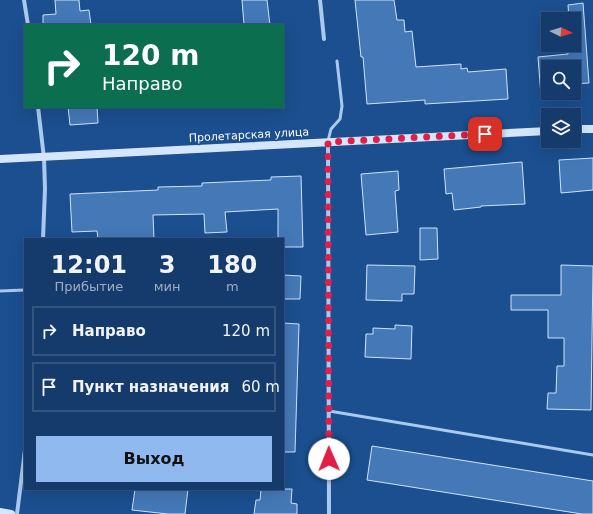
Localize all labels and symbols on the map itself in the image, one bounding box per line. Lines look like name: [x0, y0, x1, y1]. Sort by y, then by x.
north arrow: [541, 12, 581, 52]
pin: [468, 117, 502, 151]
street label: Пролетарская улица: [189, 125, 309, 145]
position arrow: [308, 438, 350, 480]

